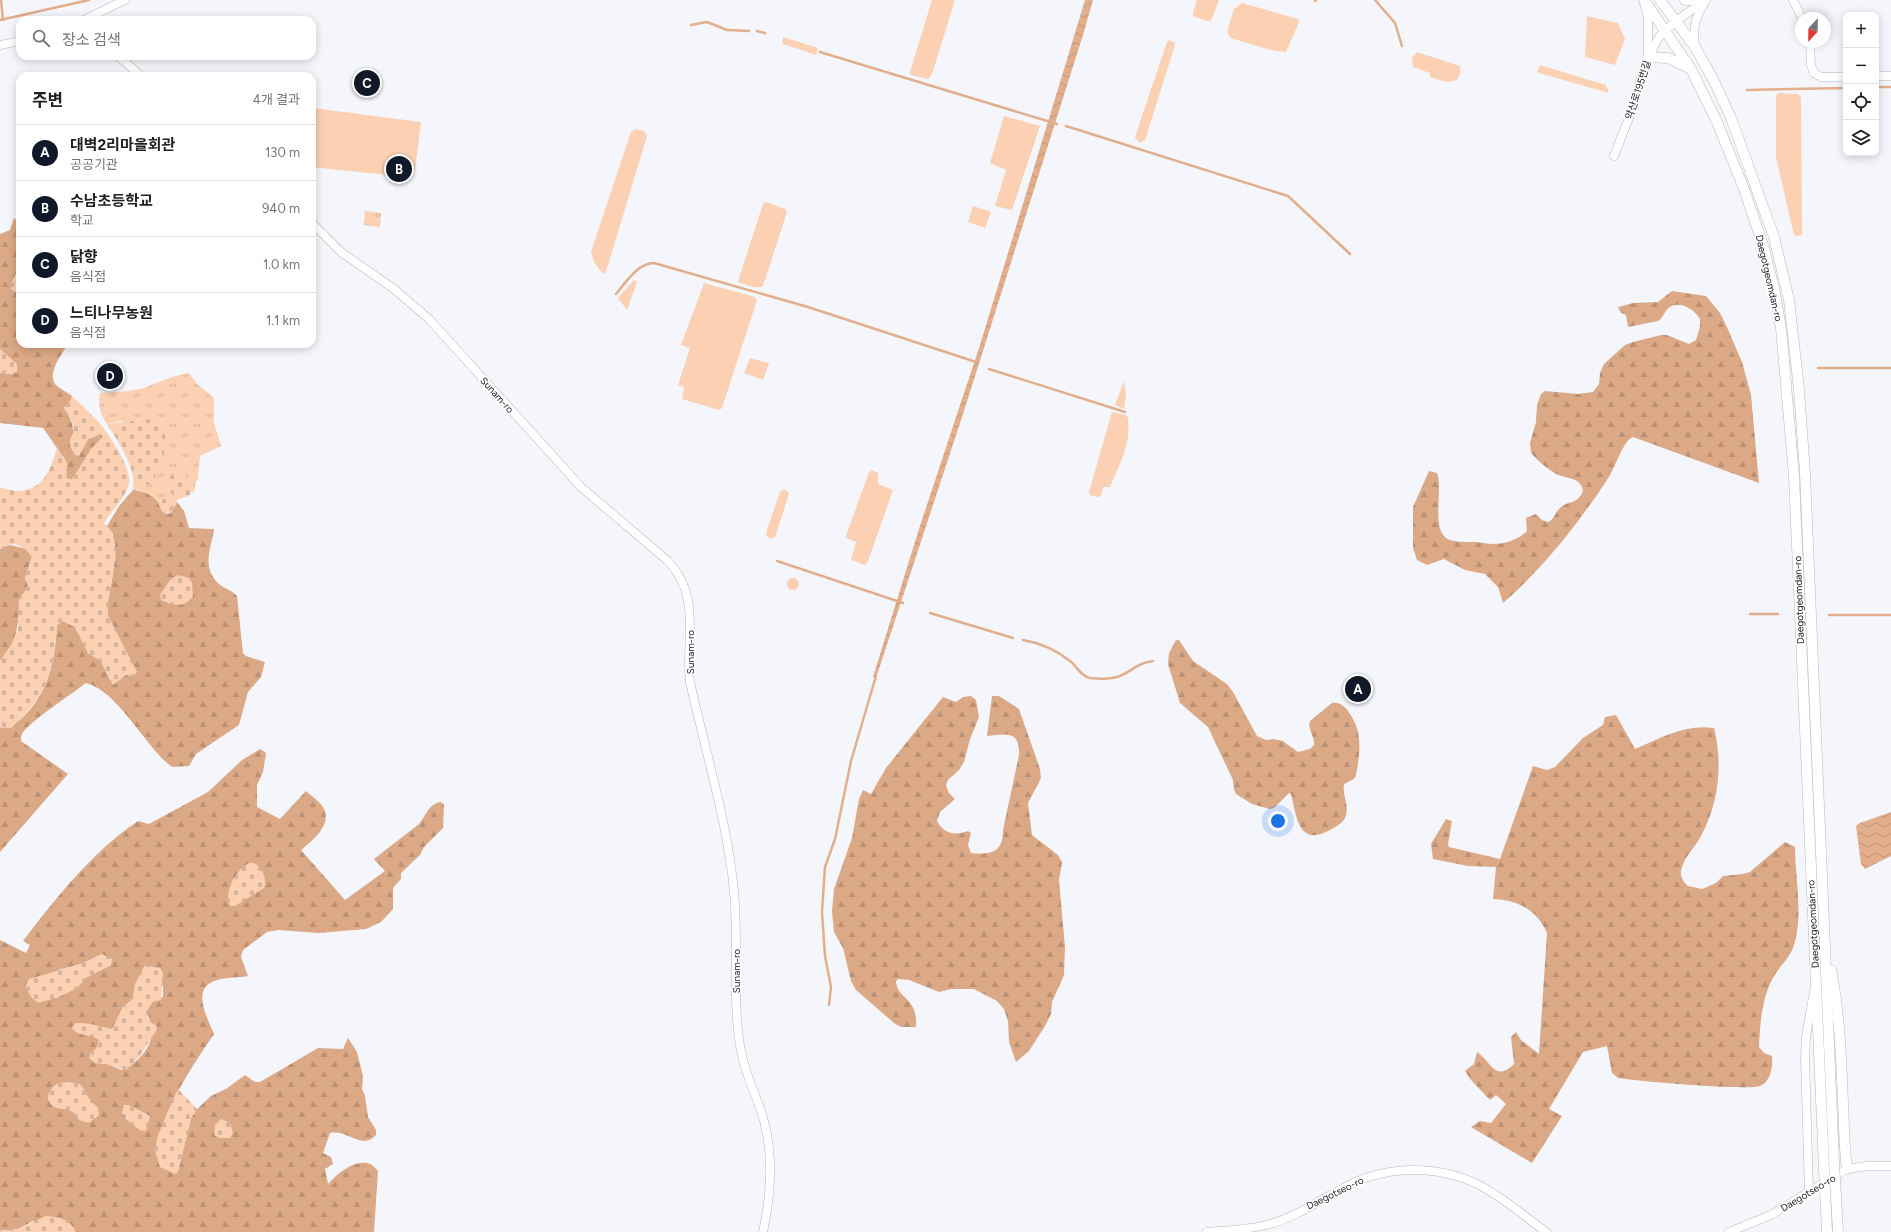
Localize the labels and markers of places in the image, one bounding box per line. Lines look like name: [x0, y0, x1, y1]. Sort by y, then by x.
pin: C: [354, 68, 380, 98]
pin: B: [386, 154, 412, 184]
pin: D: [97, 361, 123, 391]
pin: A: [1345, 674, 1371, 704]

